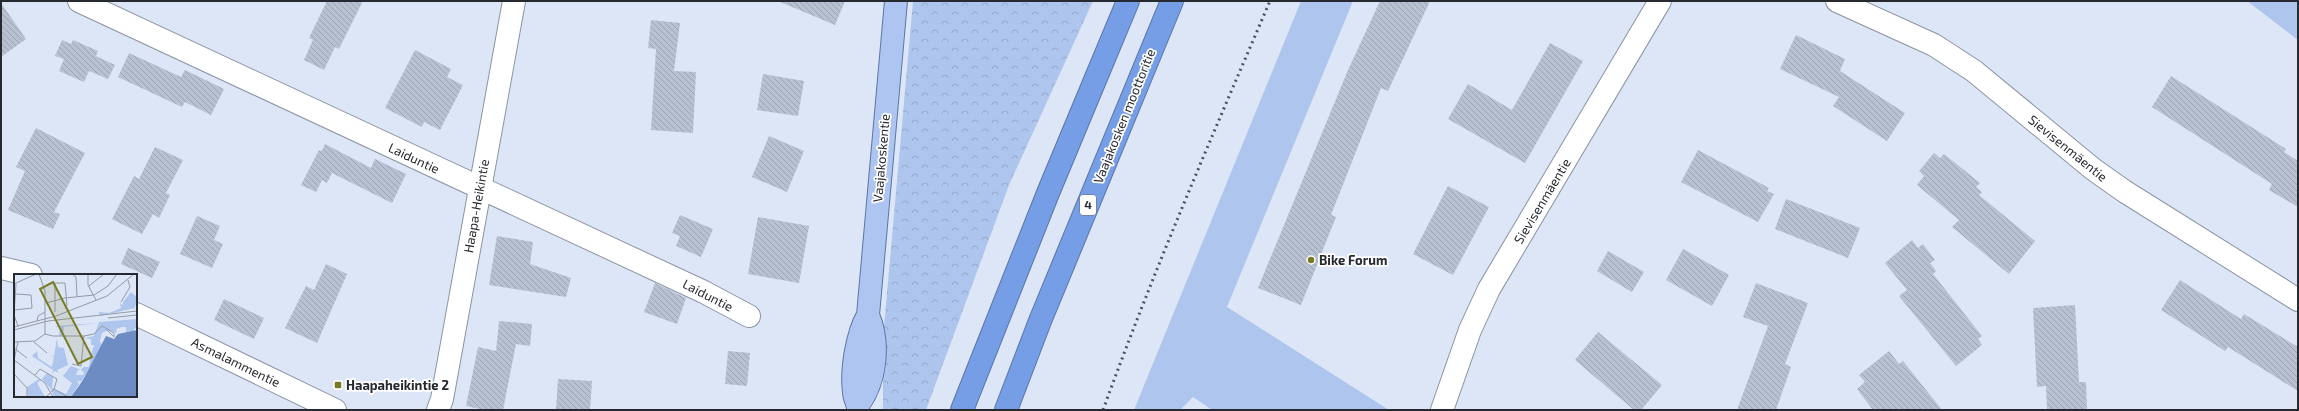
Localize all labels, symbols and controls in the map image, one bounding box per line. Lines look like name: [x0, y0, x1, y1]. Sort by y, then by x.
street label: Vaajakosken moottoritie: [1090, 46, 1158, 186]
street label: Sievisenmäentie: [2025, 111, 2111, 185]
street label: Vaajakoskentie: [869, 113, 893, 203]
street label: Laiduntie: [386, 139, 442, 177]
street label: Sievisenmäentie: [1510, 155, 1574, 247]
street label: Haapa-Heikintie: [460, 158, 492, 254]
road number: 4: [1080, 195, 1096, 215]
place label: Bike Forum: [1319, 252, 1388, 268]
marker: Bike Forum: [1306, 255, 1316, 265]
inset map: [14, 274, 137, 397]
street label: Laiduntie: [680, 275, 736, 315]
street label: Asmalammentie: [189, 334, 283, 390]
place label: Haapaheikintie 2: [346, 377, 449, 393]
marker: Haapaheikintie 2: [333, 380, 343, 390]

